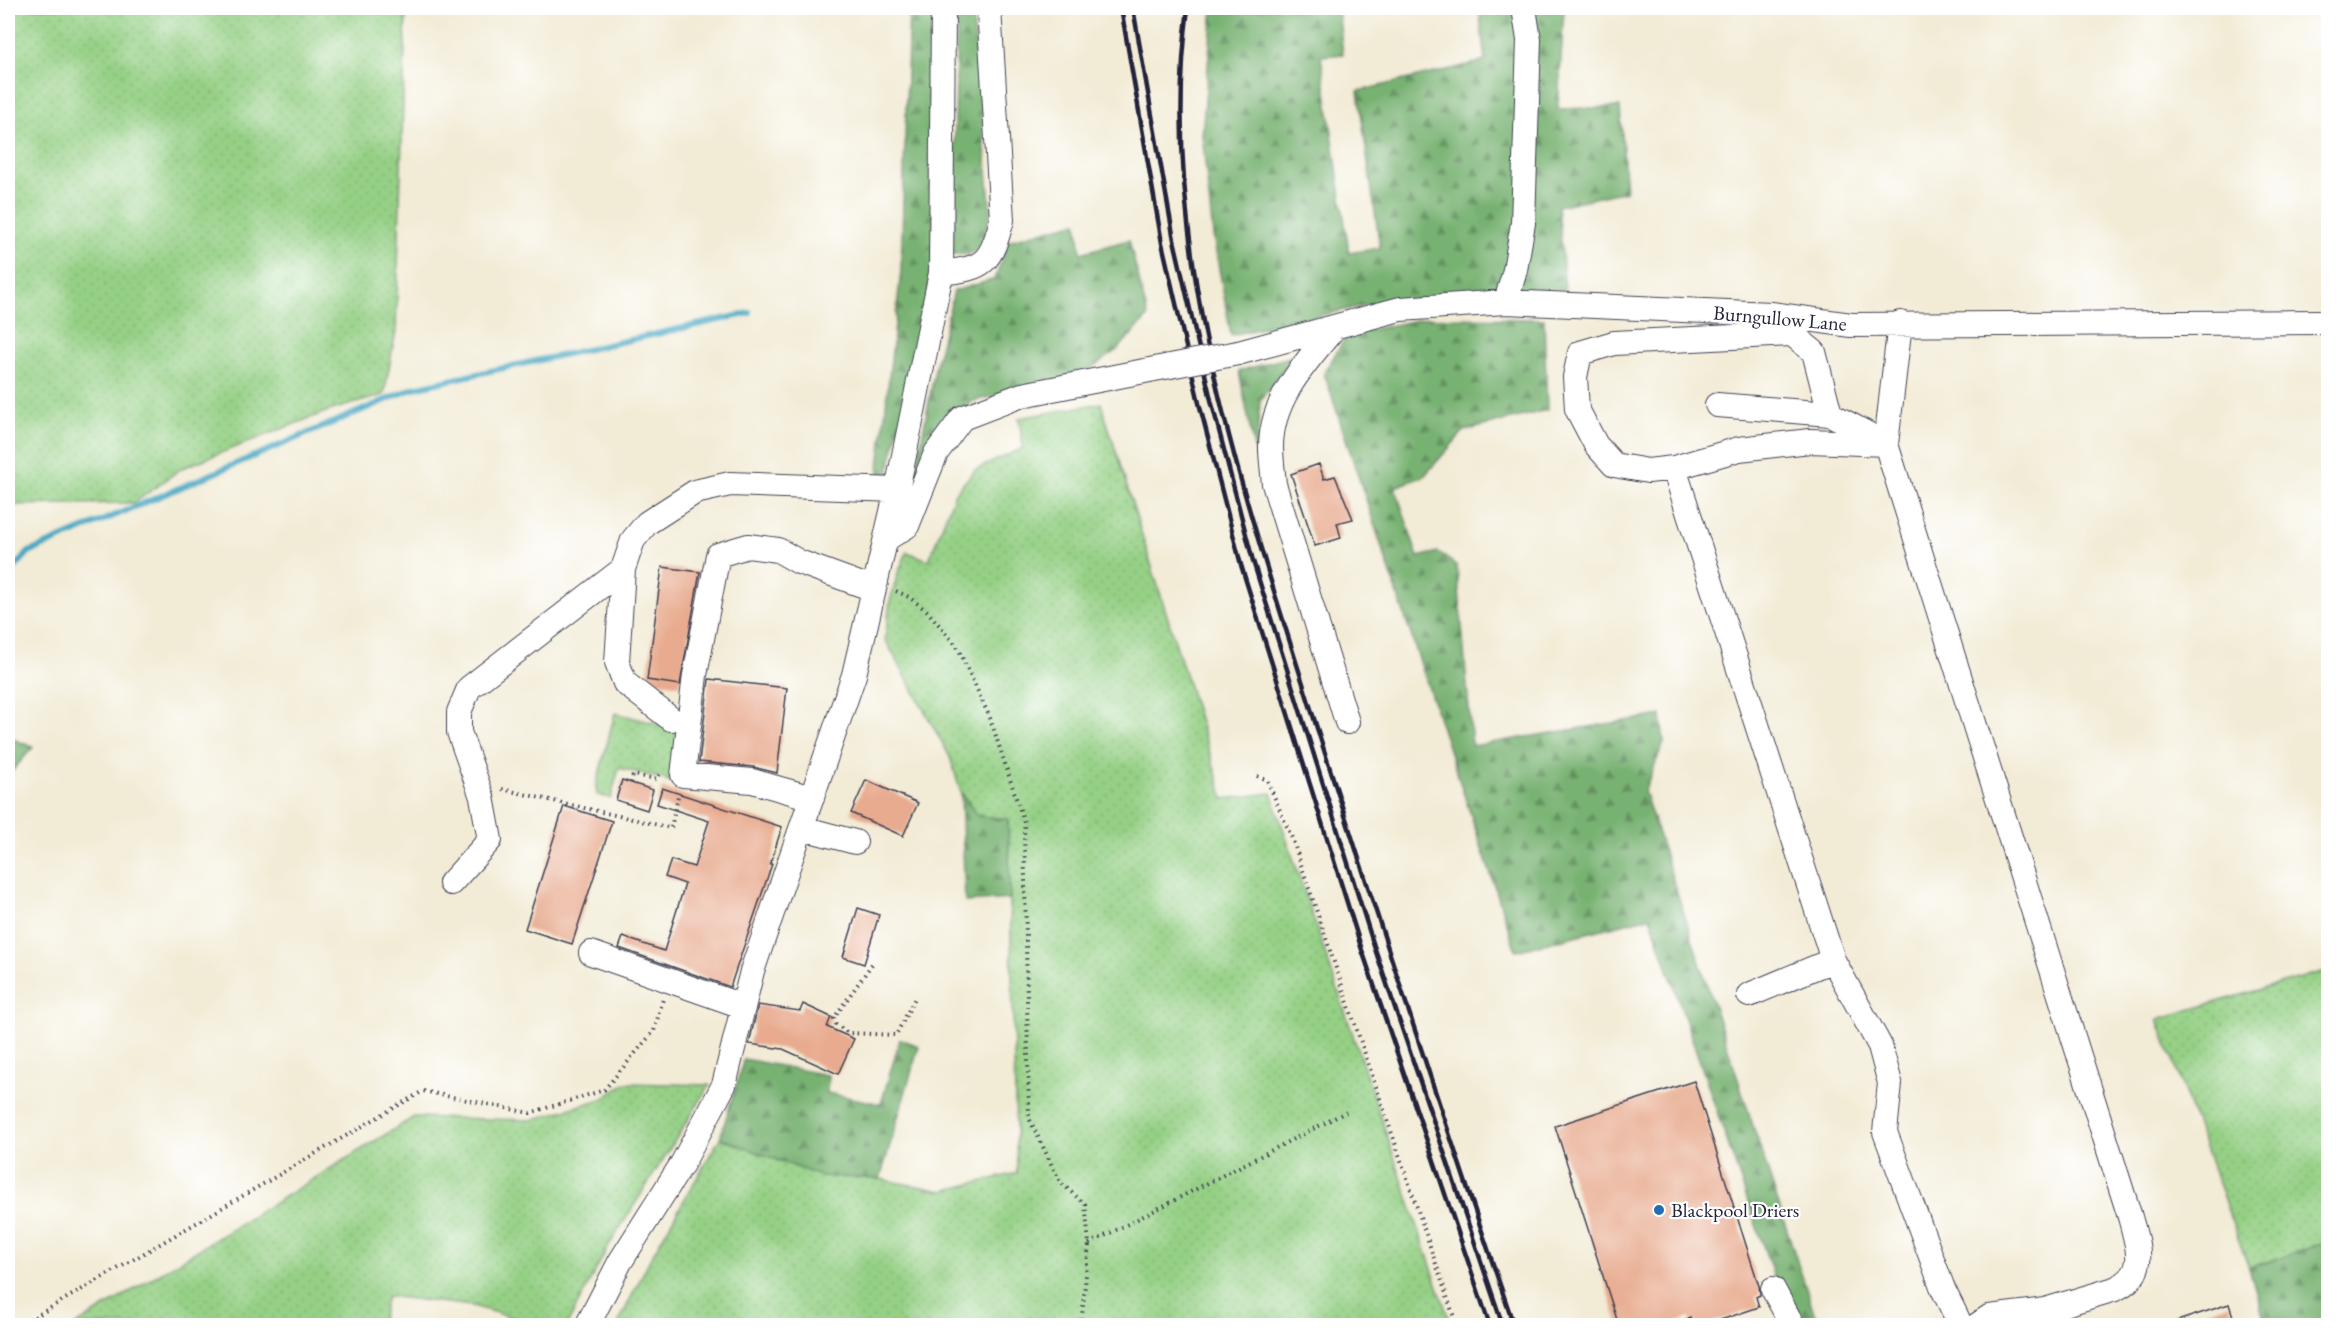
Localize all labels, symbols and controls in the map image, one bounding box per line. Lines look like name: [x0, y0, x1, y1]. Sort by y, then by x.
street label: Burngullow Lane: [1712, 299, 1848, 337]
place label: Blackpool Driers: [1671, 1197, 1799, 1223]
marker: Blackpool Driers: [1652, 1203, 1666, 1217]

